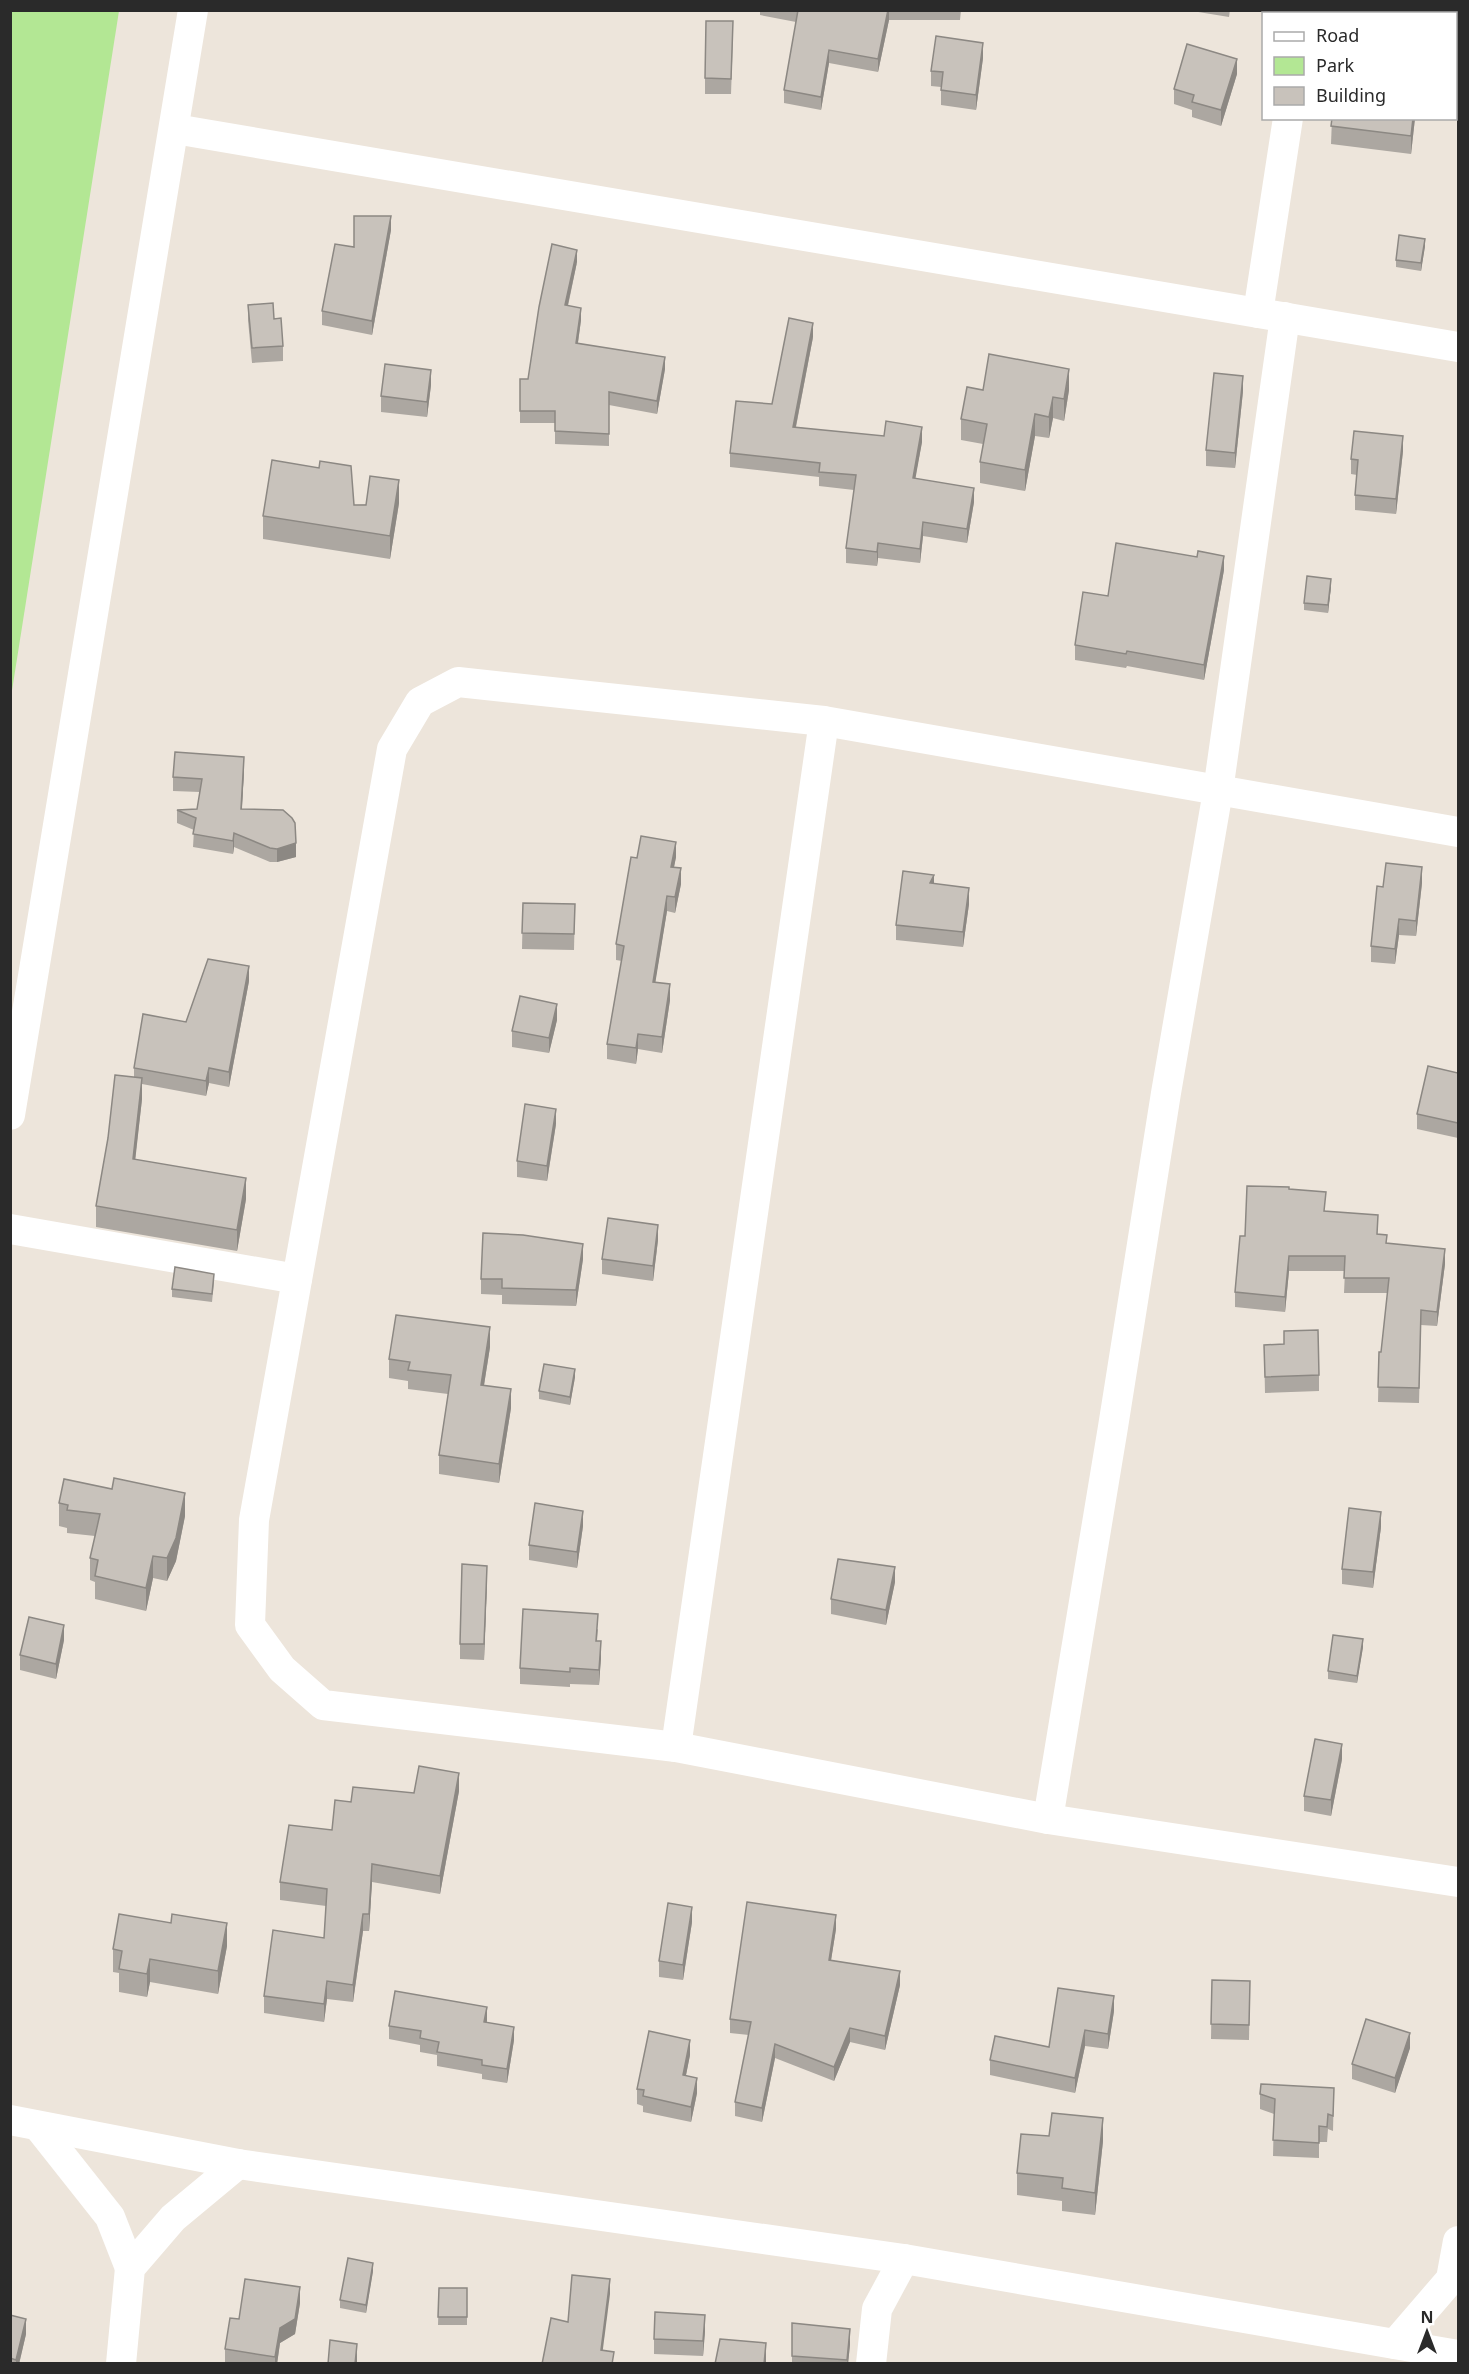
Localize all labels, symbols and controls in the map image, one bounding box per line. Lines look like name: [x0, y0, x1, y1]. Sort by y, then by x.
legend: [1262, 12, 1457, 120]
text: Road: [1316, 23, 1359, 47]
text: Park: [1316, 53, 1354, 77]
text: Building: [1316, 83, 1386, 107]
north arrow: [1397, 2302, 1457, 2362]
text: N: [1420, 2306, 1434, 2328]

